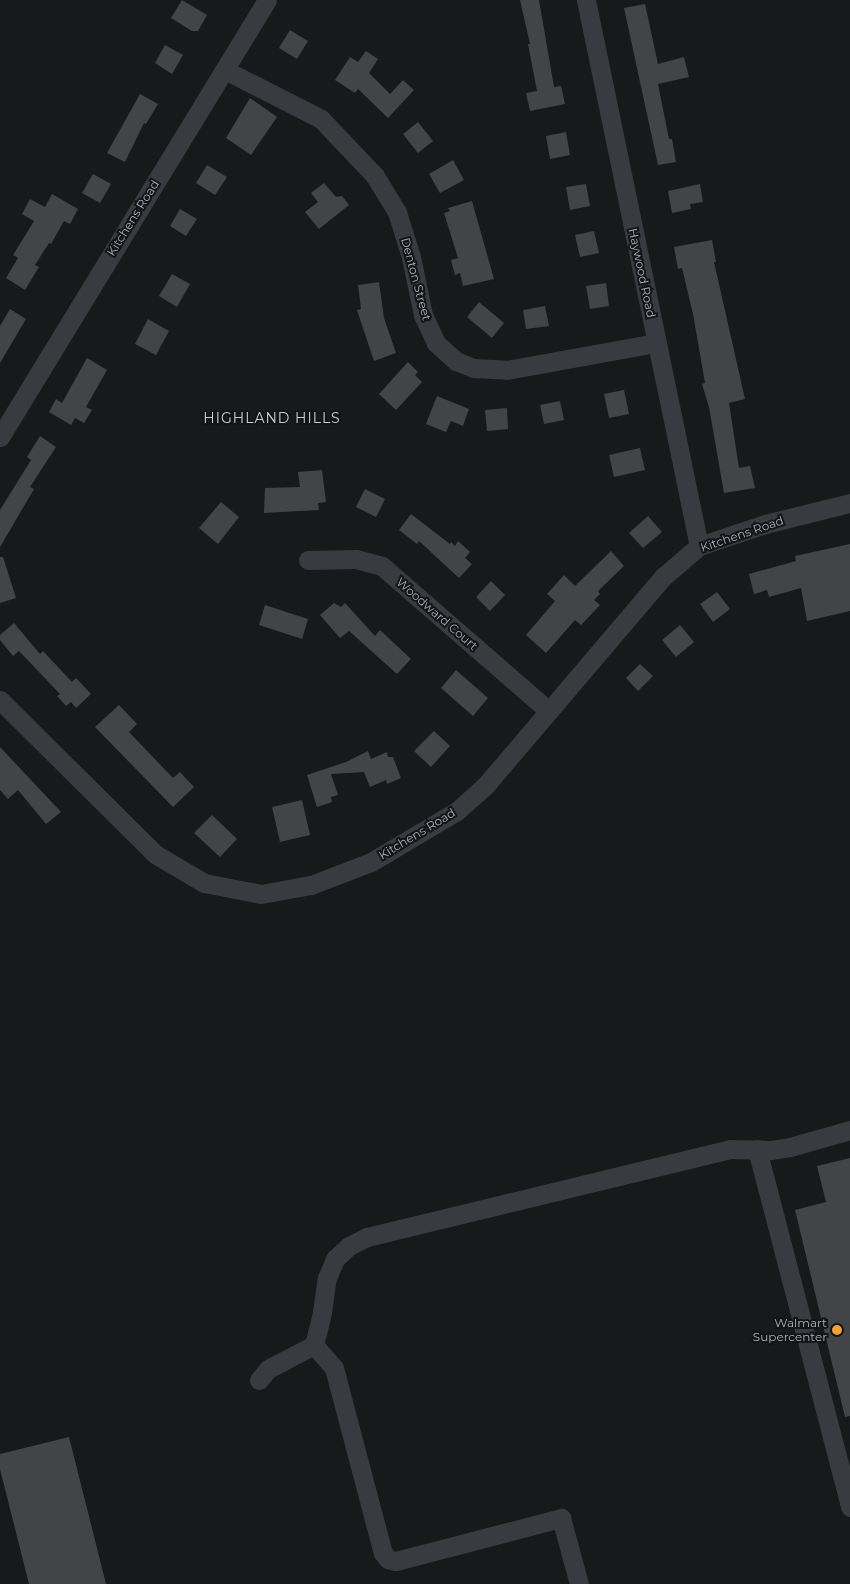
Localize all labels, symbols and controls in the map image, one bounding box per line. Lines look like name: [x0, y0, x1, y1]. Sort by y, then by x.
street label: Kitchens Road: [104, 177, 162, 259]
street label: Haywood Road: [625, 227, 659, 319]
street label: Denton Street: [398, 236, 434, 322]
district label: HIGHLAND HILLS: [202, 410, 342, 426]
street label: Kitchens Road: [699, 513, 785, 555]
street label: Woodward Court: [393, 575, 481, 653]
street label: Kitchens Road: [376, 805, 458, 863]
place label: Walmart Supercenter: [753, 1316, 827, 1344]
marker: Walmart Supercenter: [831, 1324, 843, 1336]

